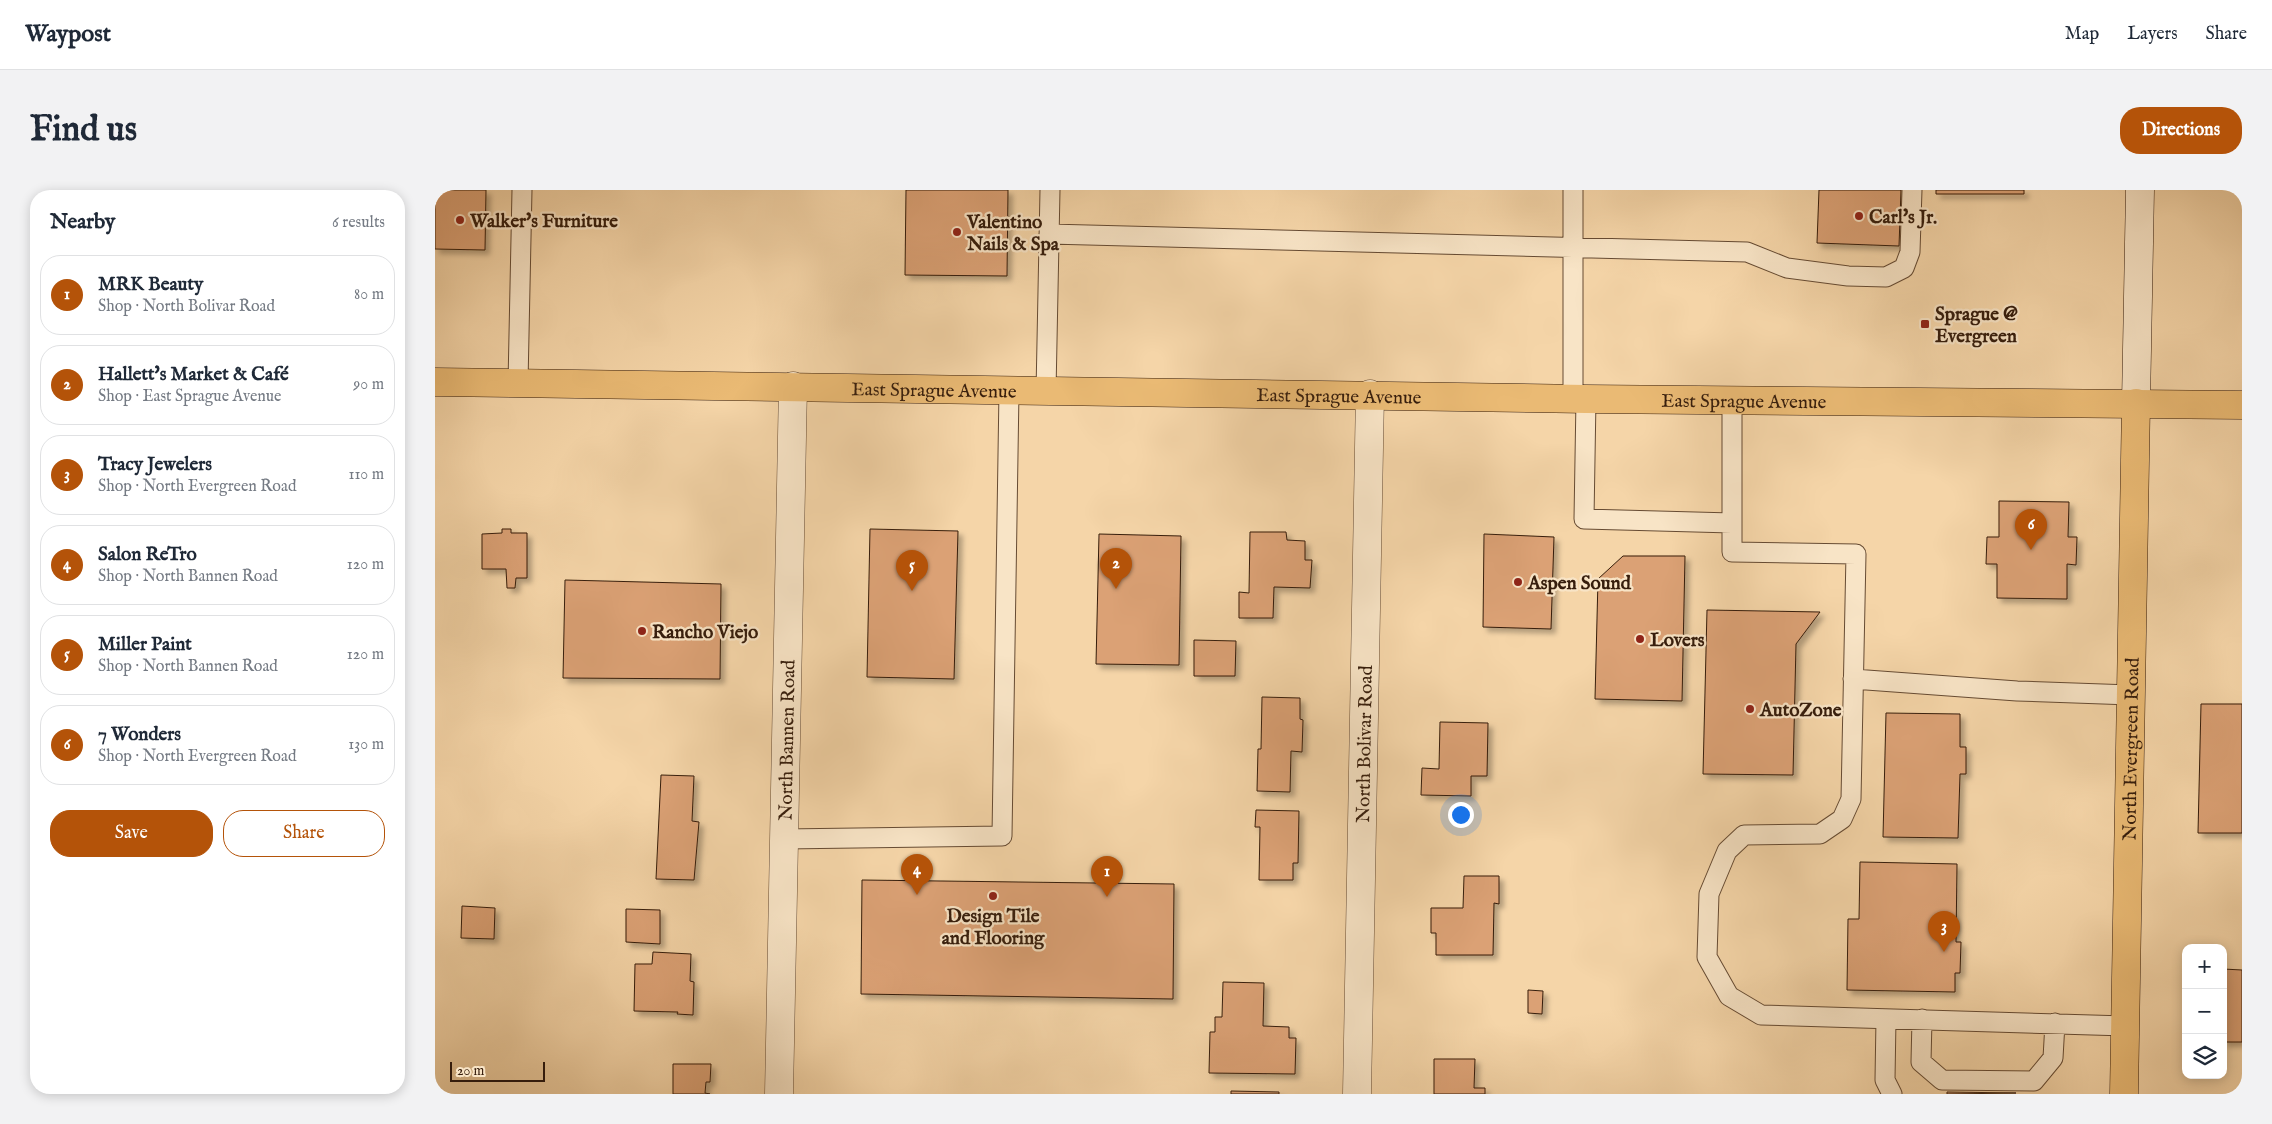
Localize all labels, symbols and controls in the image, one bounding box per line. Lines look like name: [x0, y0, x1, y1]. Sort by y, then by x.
text: Waypost: [25, 19, 111, 50]
text: Map: [2065, 23, 2099, 46]
text: Layers: [2127, 23, 2178, 46]
text: Share: [2206, 23, 2247, 46]
button: Directions: [2120, 107, 2242, 154]
text: Find us: [30, 108, 137, 153]
place label: Carl's Jr.: [1869, 206, 1937, 230]
text: Nearby: [50, 209, 115, 236]
place label: Walker's Furniture: [469, 210, 618, 234]
marker: Carl's Jr.: [1853, 210, 1865, 222]
place label: Valentino Nails & Spa: [966, 211, 1060, 257]
text: 6 results: [332, 213, 385, 233]
marker: Walker's Furniture: [454, 214, 466, 226]
marker: Valentino Nails & Spa: [951, 226, 963, 238]
text: MRK Beauty: [98, 273, 203, 297]
text: 1: [64, 285, 70, 305]
text: 80 m: [354, 285, 384, 305]
text: Shop · North Bolivar Road: [98, 297, 275, 317]
place label: Sprague @ Evergreen: [1935, 303, 2018, 349]
marker: Sprague @ Evergreen: [1919, 318, 1931, 330]
text: Hallett's Market & Café: [98, 363, 289, 387]
text: 2: [63, 375, 71, 395]
text: 90 m: [353, 375, 384, 395]
street label: East Sprague Avenue: [851, 378, 1017, 405]
street label: East Sprague Avenue: [1256, 384, 1422, 411]
text: Shop · East Sprague Avenue: [98, 387, 281, 407]
street label: East Sprague Avenue: [1661, 390, 1827, 415]
text: Tracy Jewelers: [98, 453, 212, 477]
text: 3: [64, 465, 70, 485]
text: 110 m: [348, 465, 384, 485]
text: Shop · North Evergreen Road: [98, 477, 296, 497]
pin: 6: [2015, 509, 2047, 550]
text: Salon ReTro: [98, 543, 197, 567]
pin: 2: [1100, 548, 1132, 589]
pin: 5: [896, 550, 928, 591]
text: 4: [63, 555, 71, 575]
text: 120 m: [347, 555, 384, 575]
text: Shop · North Bannen Road: [98, 567, 278, 587]
place label: Aspen Sound: [1527, 572, 1632, 596]
marker: Aspen Sound: [1512, 576, 1524, 588]
place label: Rancho Viejo: [652, 621, 758, 645]
marker: Rancho Viejo: [636, 625, 648, 637]
place label: Lovers: [1650, 629, 1705, 653]
text: Miller Paint: [98, 633, 192, 657]
marker: Lovers: [1634, 633, 1646, 645]
text: 5: [64, 645, 70, 665]
text: 120 m: [347, 645, 384, 665]
text: Shop · North Bannen Road: [98, 657, 278, 677]
street label: North Evergreen Road: [2118, 657, 2146, 841]
street label: North Bannen Road: [774, 659, 802, 821]
street label: North Bolivar Road: [1352, 664, 1379, 823]
place label: AutoZone: [1759, 699, 1842, 723]
marker: AutoZone: [1744, 703, 1756, 715]
text: 7 Wonders: [98, 723, 181, 747]
text: 6: [64, 735, 70, 755]
text: 130 m: [348, 735, 384, 755]
text: Shop · North Evergreen Road: [98, 747, 296, 767]
your location: [1448, 802, 1474, 828]
button: Save: [50, 810, 213, 857]
button: Share: [223, 810, 385, 857]
pin: 4: [901, 854, 933, 895]
pin: 1: [1091, 856, 1123, 897]
marker: Design Tile and Flooring: [987, 890, 999, 902]
place label: Design Tile and Flooring: [942, 905, 1045, 951]
pin: 3: [1928, 911, 1960, 952]
map controls: [2182, 944, 2227, 1079]
button: +: [2182, 944, 2227, 989]
button: −: [2182, 989, 2227, 1034]
button: layers: [2182, 1034, 2227, 1079]
scale bar: [450, 1059, 545, 1082]
text: 20 m: [457, 1062, 484, 1080]

